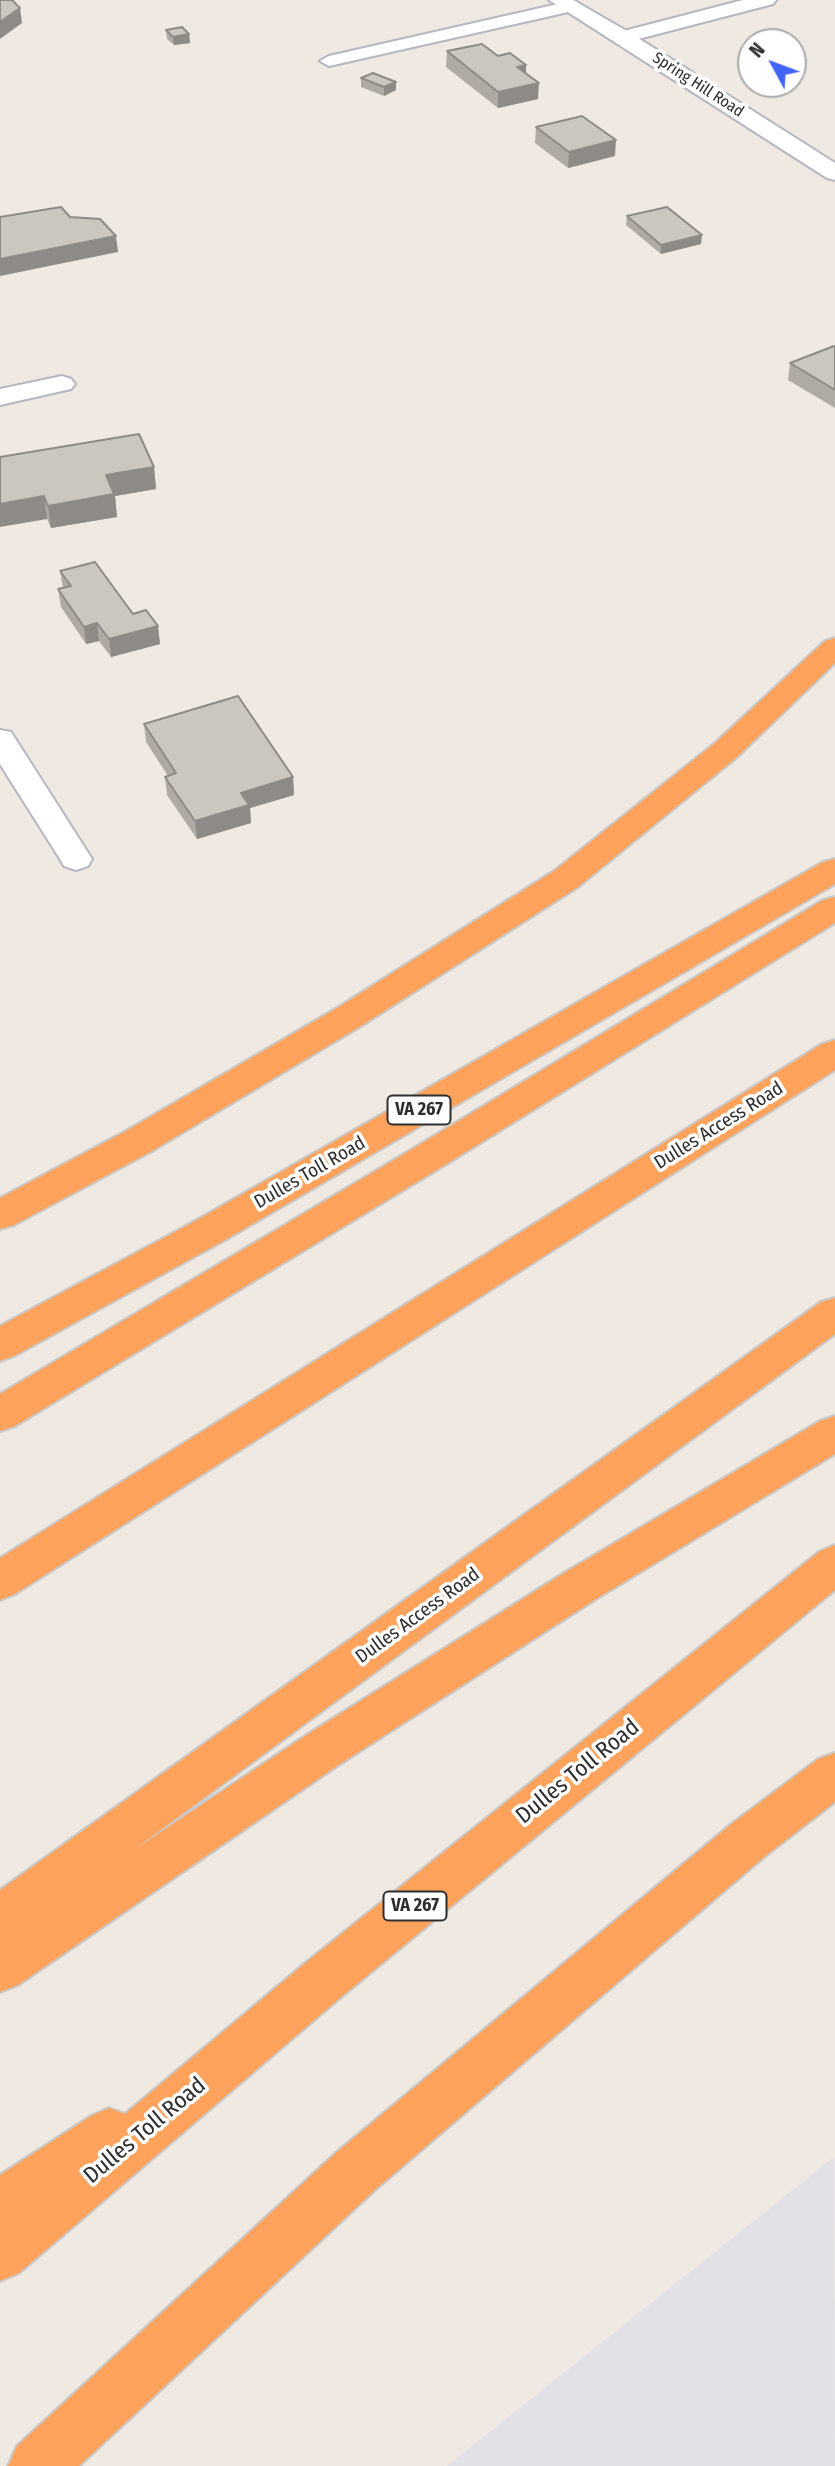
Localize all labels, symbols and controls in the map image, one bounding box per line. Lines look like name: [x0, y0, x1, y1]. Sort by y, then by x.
north arrow: [737, 28, 807, 98]
text: N: [745, 38, 770, 62]
street label: Spring Hill Road: [649, 48, 747, 122]
street label: Dulles Access Road: [650, 1077, 788, 1175]
road number: VA 267: [388, 1096, 450, 1125]
street label: Dulles Toll Road: [250, 1132, 370, 1214]
street label: Dulles Access Road: [352, 1563, 484, 1669]
street label: Dulles Toll Road: [511, 1714, 645, 1830]
road number: VA 267: [384, 1892, 446, 1920]
street label: Dulles Toll Road: [78, 2072, 212, 2190]

